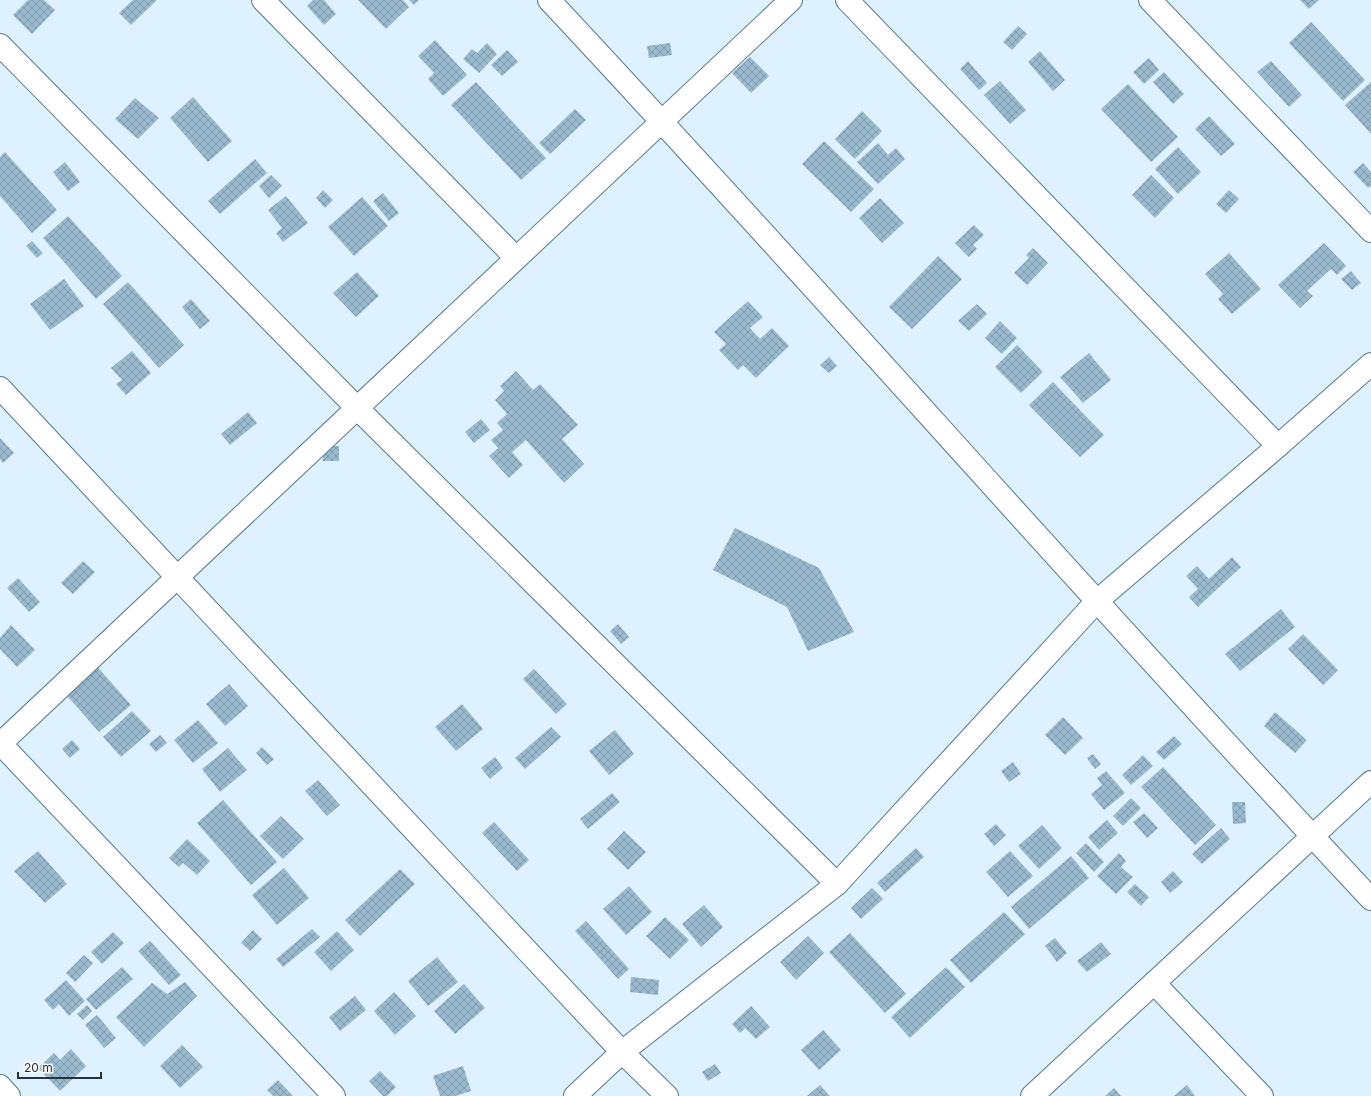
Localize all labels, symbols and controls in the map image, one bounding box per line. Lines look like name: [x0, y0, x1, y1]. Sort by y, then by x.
scale bar: [18, 1054, 101, 1080]
text: 20 m: [24, 1060, 53, 1075]

